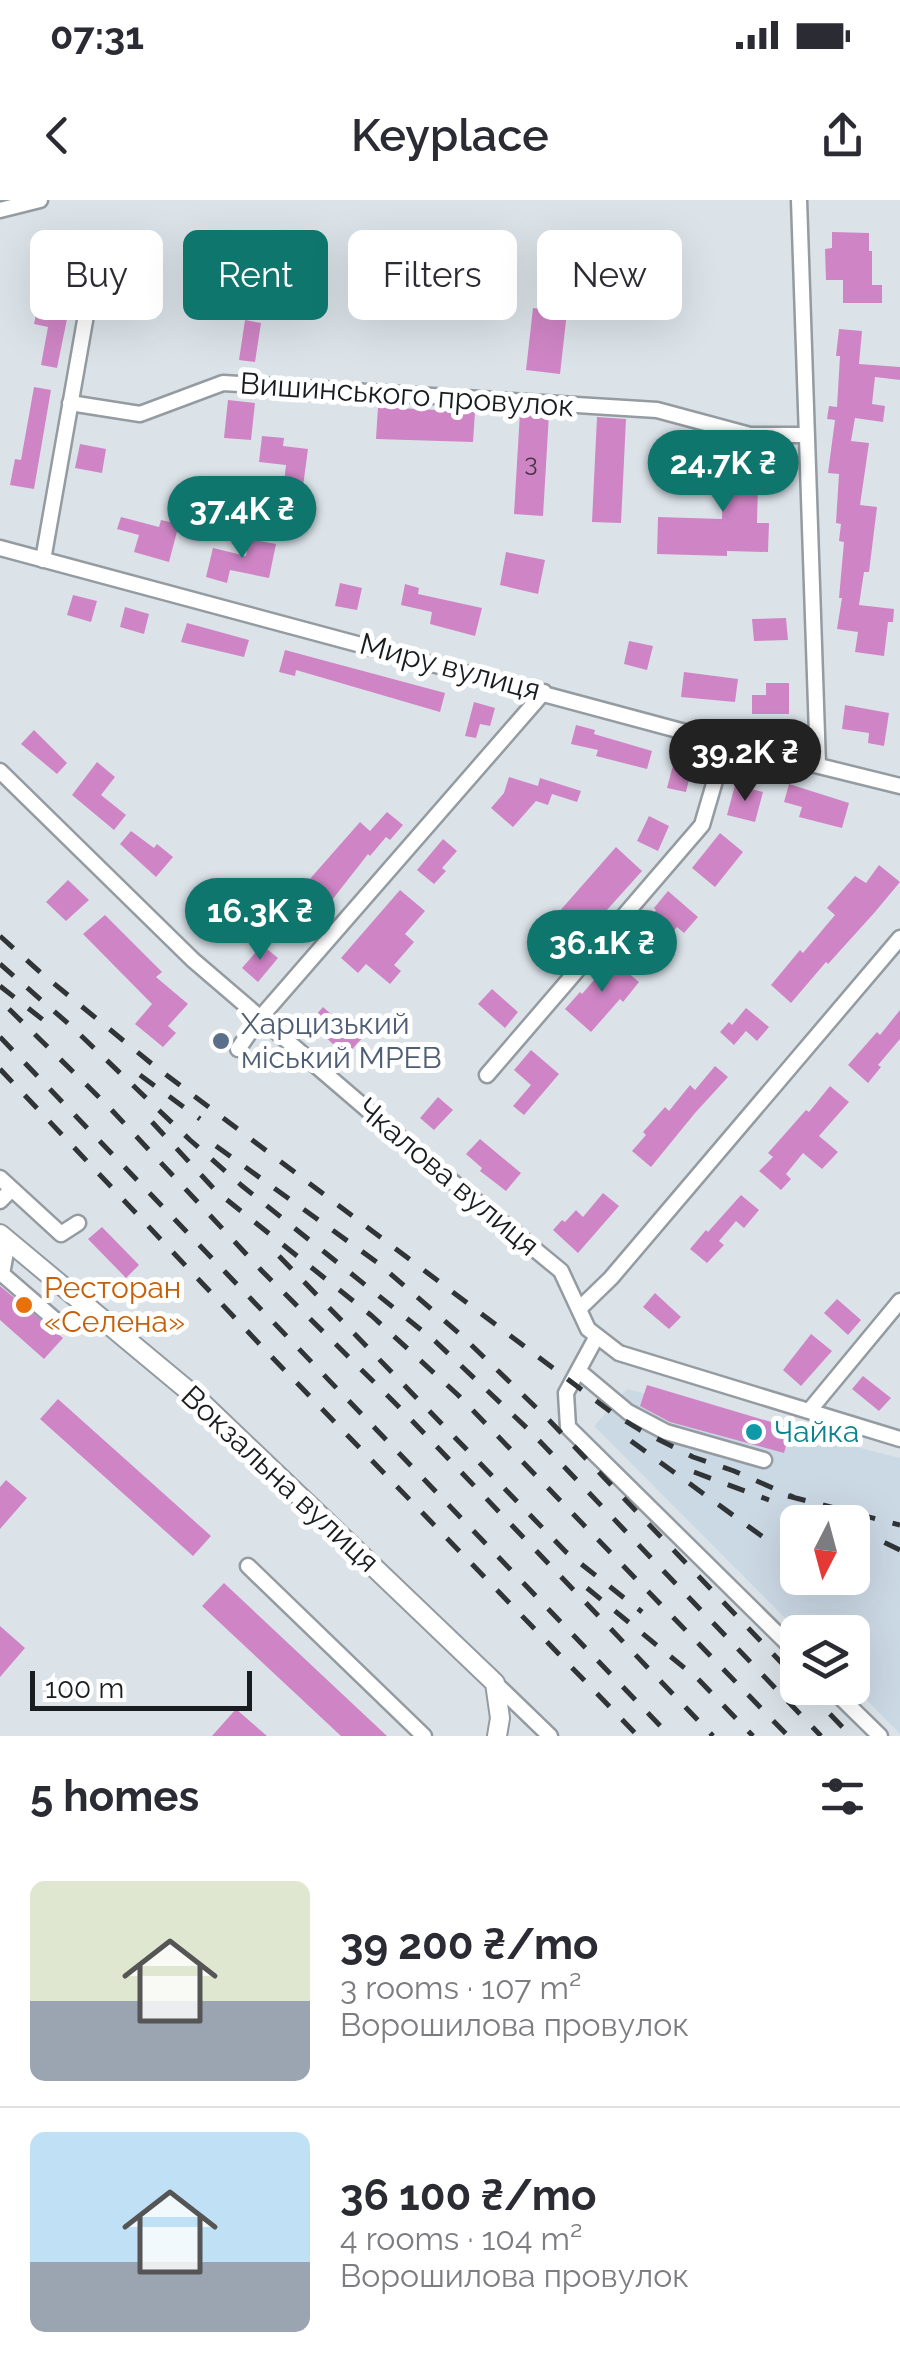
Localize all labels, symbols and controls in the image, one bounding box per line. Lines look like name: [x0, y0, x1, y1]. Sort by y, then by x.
text: 07:31: [50, 13, 144, 58]
icon: back: [30, 108, 85, 163]
icon: share: [815, 108, 870, 163]
text: Keyplace: [351, 109, 549, 162]
chip: Buy: [30, 230, 163, 320]
chip: Rent: [183, 230, 328, 320]
chip: Filters: [348, 230, 517, 320]
chip: New: [537, 230, 682, 320]
street label: Вишинського провулок: [239, 365, 575, 424]
pin: 24.7K ₴: [631, 430, 815, 515]
text: 24.7K ₴: [670, 444, 776, 481]
house number: 3: [524, 447, 538, 477]
pin: 37.4K ₴: [150, 476, 334, 561]
text: 37.4K ₴: [189, 490, 295, 527]
street label: Миру вулиця: [356, 626, 544, 707]
pin: 39.2K ₴: [653, 719, 837, 804]
text: 39.2K ₴: [691, 733, 799, 770]
pin: 16.3K ₴: [168, 878, 352, 963]
text: 16.3K ₴: [207, 892, 313, 929]
pin: 36.1K ₴: [510, 910, 694, 995]
text: 36.1K ₴: [549, 924, 655, 961]
place label: Харцизький міський МРЕВ: [241, 1006, 442, 1075]
marker: Харцизький міський МРЕВ: [210, 1030, 232, 1052]
street label: Чкалова вулиця: [350, 1090, 546, 1263]
place label: Ресторан «Селена»: [44, 1270, 185, 1339]
marker: Ресторан «Селена»: [13, 1294, 35, 1316]
street label: Вокзальна вулиця: [174, 1378, 386, 1579]
place label: Чайка: [774, 1414, 859, 1449]
marker: Чайка: [743, 1421, 765, 1443]
north arrow: [780, 1505, 870, 1595]
map controls: [780, 1505, 870, 1705]
button: layers: [780, 1615, 870, 1705]
scale bar: [30, 1666, 252, 1710]
text: 100 m: [45, 1672, 124, 1705]
icon: filters: [815, 1769, 870, 1824]
text: 5 homes: [30, 1772, 199, 1821]
text: 39 200 ₴/mo: [340, 1920, 599, 1969]
icon: home: [110, 1921, 230, 2041]
text: 3 rooms · 107 m²: [340, 1969, 581, 2006]
text: Ворошилова провулок: [340, 2006, 689, 2043]
text: 36 100 ₴/mo: [340, 2171, 596, 2220]
icon: home: [110, 2172, 230, 2292]
text: 4 rooms · 104 m²: [340, 2220, 582, 2257]
text: Ворошилова провулок: [340, 2257, 689, 2294]

